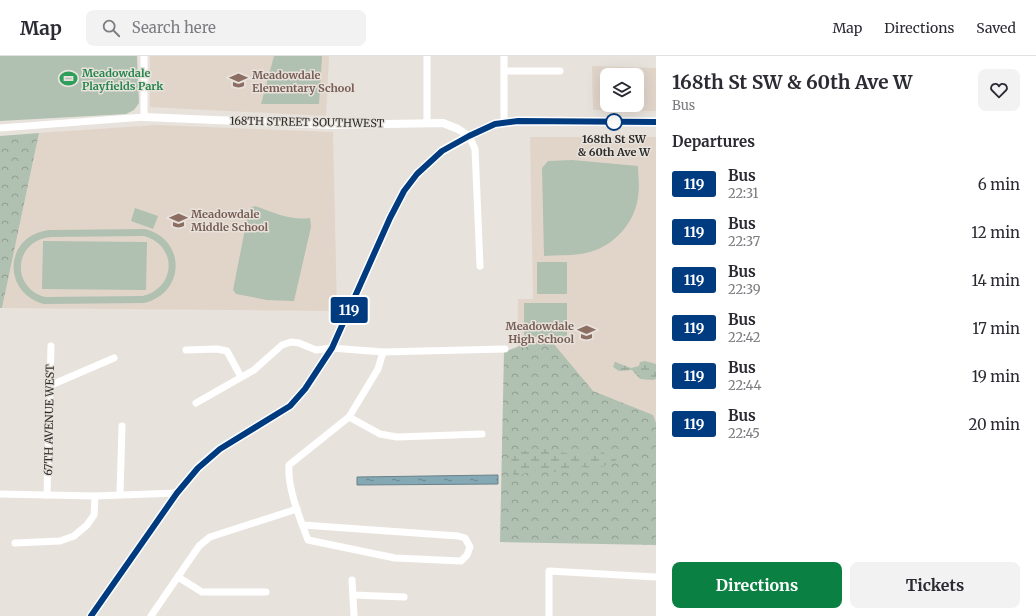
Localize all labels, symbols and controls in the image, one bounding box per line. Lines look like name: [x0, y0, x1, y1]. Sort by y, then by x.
search box: [86, 10, 366, 46]
text: Map: [20, 16, 62, 40]
icon: search: [100, 17, 122, 39]
text: Search here: [132, 18, 216, 37]
text: Map: [832, 19, 862, 37]
text: Directions: [884, 19, 954, 37]
text: Saved: [976, 19, 1016, 37]
place label: Meadowdale Playfields Park: [82, 66, 164, 93]
place label: Meadowdale Elementary School: [252, 68, 355, 95]
map controls: [600, 68, 644, 112]
button: layers: [600, 68, 644, 112]
sports icon: Meadowdale Playfields Park: [59, 69, 79, 89]
button: heart: [978, 69, 1020, 111]
text: 168th St SW & 60th Ave W: [672, 70, 912, 94]
school or university icon: Meadowdale Elementary School: [229, 71, 249, 91]
text: Bus: [672, 97, 695, 114]
marker: 168th St SW & 60th Ave W: [605, 113, 623, 131]
street label: 168TH STREET SOUTHWEST: [230, 114, 385, 130]
place label: 168th St SW & 60th Ave W: [578, 132, 651, 159]
text: Departures: [672, 132, 755, 151]
text: Bus: [728, 166, 756, 185]
text: 119: [684, 175, 704, 193]
text: 6 min: [978, 175, 1020, 194]
text: 22:31: [728, 185, 758, 202]
place label: Meadowdale Middle School: [191, 207, 269, 234]
school or university icon: Meadowdale Middle School: [168, 210, 188, 230]
text: Bus: [728, 214, 756, 233]
text: 119: [684, 223, 704, 241]
text: 12 min: [971, 223, 1020, 242]
text: 22:37: [728, 233, 760, 250]
text: Bus: [728, 262, 756, 281]
text: 119: [684, 271, 704, 289]
text: 14 min: [972, 271, 1020, 290]
text: 22:39: [728, 281, 761, 298]
line badge: 119: [326, 297, 372, 323]
text: 119: [339, 301, 359, 319]
text: Bus: [728, 310, 756, 329]
place label: Meadowdale High School: [506, 319, 574, 346]
text: 119: [684, 319, 704, 337]
text: 17 min: [972, 319, 1020, 338]
school or university icon: Meadowdale High School: [577, 322, 597, 342]
text: 22:42: [728, 329, 761, 346]
text: Bus: [728, 358, 756, 377]
street label: 67TH AVENUE WEST: [41, 364, 57, 476]
text: 119: [684, 367, 704, 385]
text: 19 min: [972, 367, 1020, 386]
text: 22:44: [728, 377, 761, 394]
text: Bus: [728, 406, 756, 425]
text: 119: [684, 415, 704, 433]
text: 20 min: [968, 415, 1020, 434]
text: 22:45: [728, 425, 760, 442]
button: Directions: [672, 562, 842, 608]
button: Tickets: [850, 562, 1020, 608]

